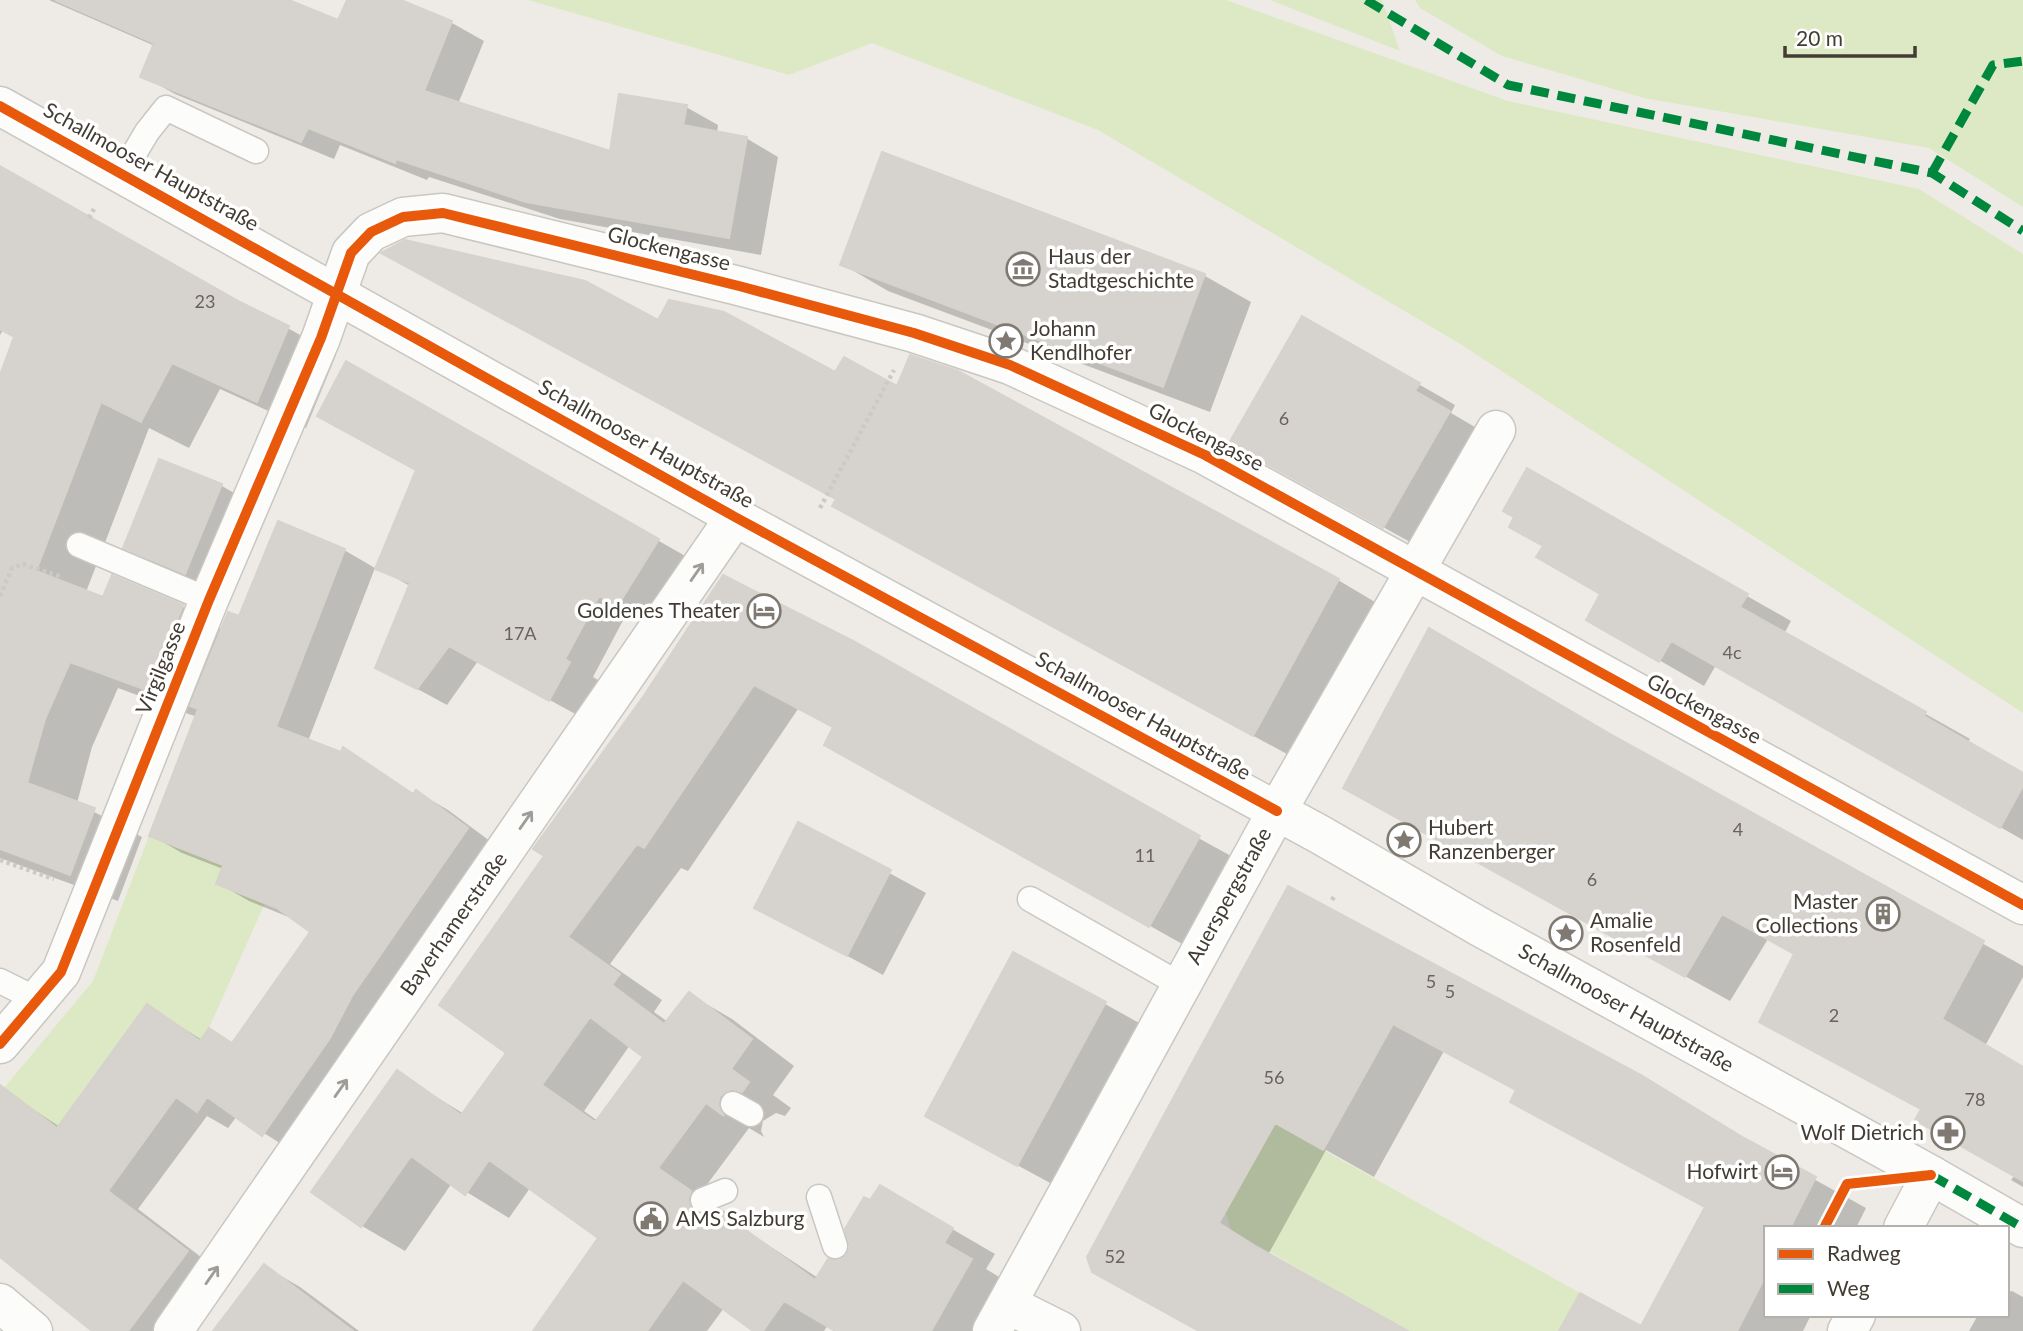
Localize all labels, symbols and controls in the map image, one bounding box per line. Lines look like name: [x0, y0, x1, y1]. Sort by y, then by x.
scale bar: [1785, 14, 1914, 58]
text: 20 m: [1796, 25, 1843, 50]
street label: Schallmooser Hauptstraße: [40, 96, 264, 235]
street label: Glockengasse: [605, 220, 733, 275]
place label: Haus der Stadtgeschichte: [1048, 243, 1194, 292]
museum icon: Haus der Stadtgeschichte: [1004, 250, 1042, 288]
house number: 23: [195, 290, 215, 312]
place label: Johann Kendlhofer: [1030, 315, 1132, 364]
place icon: Johann Kendlhofer: [987, 322, 1025, 360]
street label: Schallmooser Hauptstraße: [535, 373, 759, 512]
street label: Glockengasse: [1145, 396, 1268, 475]
house number: 6: [1279, 407, 1289, 429]
one-way arrow: [690, 563, 704, 582]
hotel icon: Goldenes Theater: [745, 592, 783, 630]
place label: Goldenes Theater: [577, 597, 740, 622]
street label: Virgilgasse: [130, 617, 190, 718]
house number: 17A: [503, 622, 537, 644]
house number: 4c: [1722, 641, 1742, 663]
street label: Schallmooser Hauptstraße: [1032, 645, 1256, 784]
street label: Glockengasse: [1643, 667, 1766, 748]
one-way arrow: [519, 811, 533, 830]
place label: Hubert Ranzenberger: [1428, 814, 1555, 863]
house number: 4: [1733, 818, 1743, 840]
place icon: Hubert Ranzenberger: [1385, 821, 1423, 859]
street label: Auerspergstraße: [1180, 823, 1276, 968]
house number: 11: [1135, 844, 1155, 866]
street label: Bayerhamerstraße: [394, 847, 511, 999]
house number: 6: [1587, 868, 1597, 890]
place label: Master Collections: [1756, 888, 1858, 937]
building icon: Master Collections: [1864, 895, 1902, 933]
place label: Amalie Rosenfeld: [1590, 907, 1681, 956]
place icon: Amalie Rosenfeld: [1547, 914, 1585, 952]
street label: Schallmooser Hauptstraße: [1515, 937, 1739, 1076]
house number: 5: [1426, 970, 1436, 992]
house number: 5: [1445, 980, 1455, 1002]
house number: 2: [1829, 1004, 1839, 1026]
house number: 56: [1264, 1066, 1284, 1088]
one-way arrow: [334, 1078, 348, 1098]
house number: 78: [1965, 1088, 1985, 1110]
pharmacy icon: Wolf Dietrich: [1929, 1114, 1967, 1152]
place label: Wolf Dietrich: [1800, 1119, 1924, 1144]
hotel icon: Hofwirt: [1763, 1153, 1801, 1191]
place label: Hofwirt: [1687, 1158, 1758, 1183]
public building icon: AMS Salzburg: [632, 1200, 670, 1238]
place label: AMS Salzburg: [676, 1205, 804, 1230]
legend: [1764, 1226, 2009, 1317]
text: Radweg: [1827, 1240, 1901, 1265]
house number: 52: [1105, 1245, 1125, 1267]
one-way arrow: [205, 1266, 219, 1285]
text: Weg: [1827, 1275, 1870, 1300]

